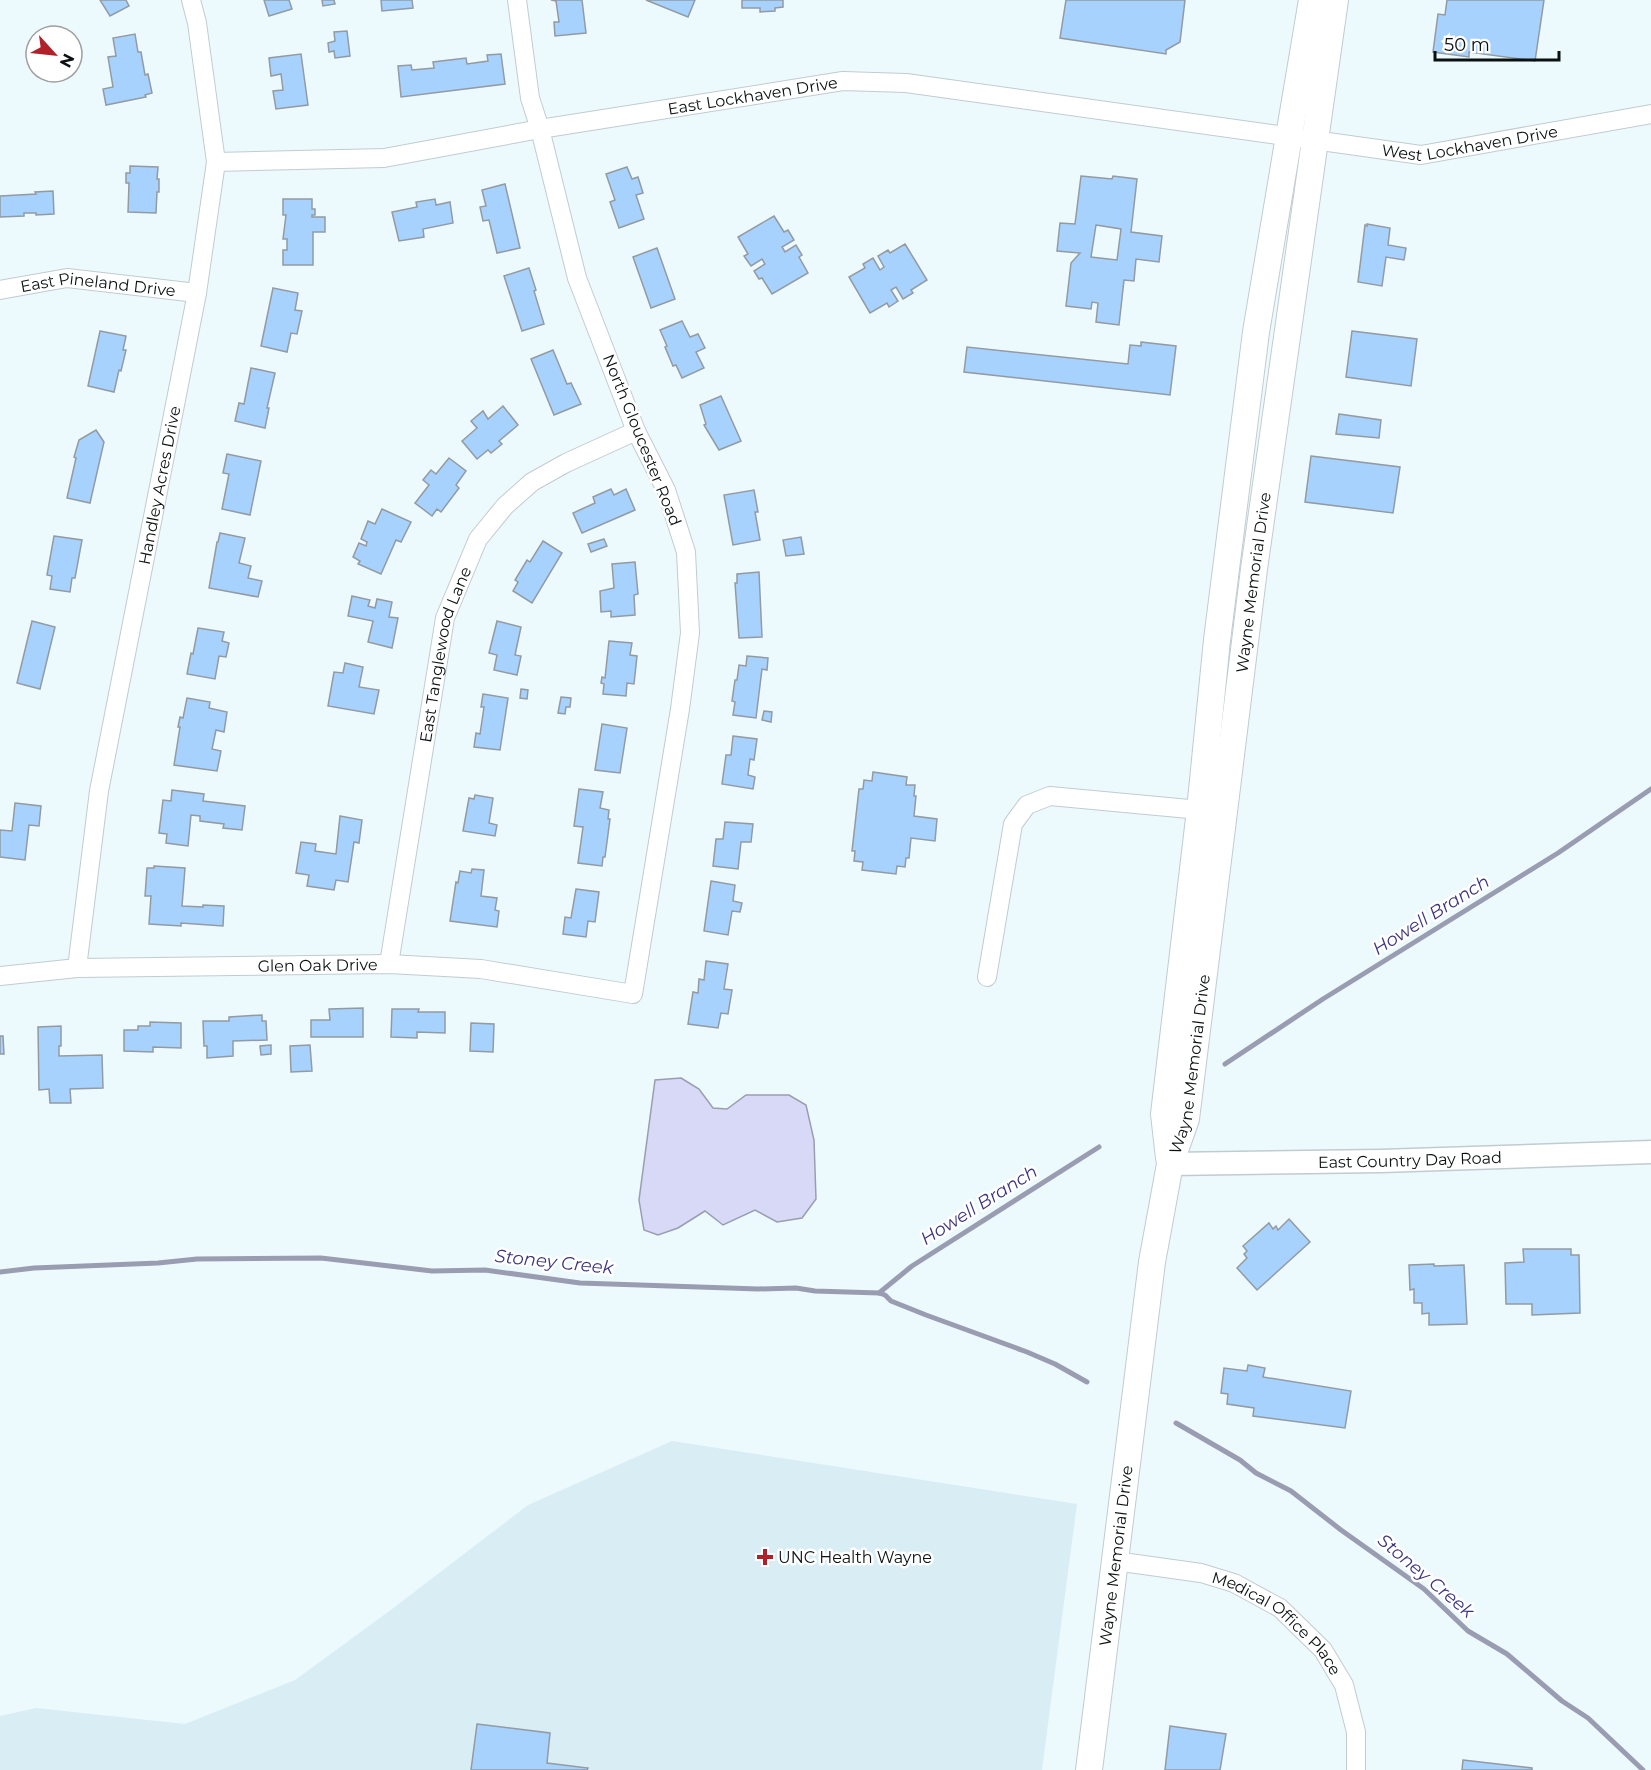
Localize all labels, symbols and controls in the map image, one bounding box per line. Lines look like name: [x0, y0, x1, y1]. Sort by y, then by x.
north arrow: [24, 24, 84, 84]
scale bar: [1435, 24, 1560, 62]
text: 50 m: [1444, 34, 1490, 56]
text: N: [56, 51, 78, 71]
street label: East Lockhaven Drive: [666, 73, 839, 118]
street label: West Lockhaven Drive: [1380, 121, 1559, 165]
street label: East Pineland Drive: [19, 268, 177, 300]
street label: North Gloucester Road: [599, 351, 685, 529]
street label: Handley Acres Drive: [134, 404, 184, 566]
street label: Wayne Memorial Drive: [1232, 491, 1274, 674]
street label: East Tanglewood Lane: [416, 564, 475, 744]
water label: Howell Branch: [1369, 870, 1493, 960]
street label: Glen Oak Drive: [257, 955, 378, 975]
street label: Wayne Memorial Drive: [1165, 973, 1213, 1156]
street label: East Country Day Road: [1318, 1147, 1502, 1171]
water label: Howell Branch: [917, 1160, 1041, 1250]
water label: Stoney Creek: [494, 1245, 616, 1279]
street label: Wayne Memorial Drive: [1095, 1464, 1136, 1647]
water label: Stoney Creek: [1373, 1529, 1480, 1624]
marker: UNC Health Wayne: [756, 1548, 774, 1566]
place label: UNC Health Wayne: [778, 1548, 932, 1567]
street label: Medical Office Place: [1210, 1567, 1345, 1678]

